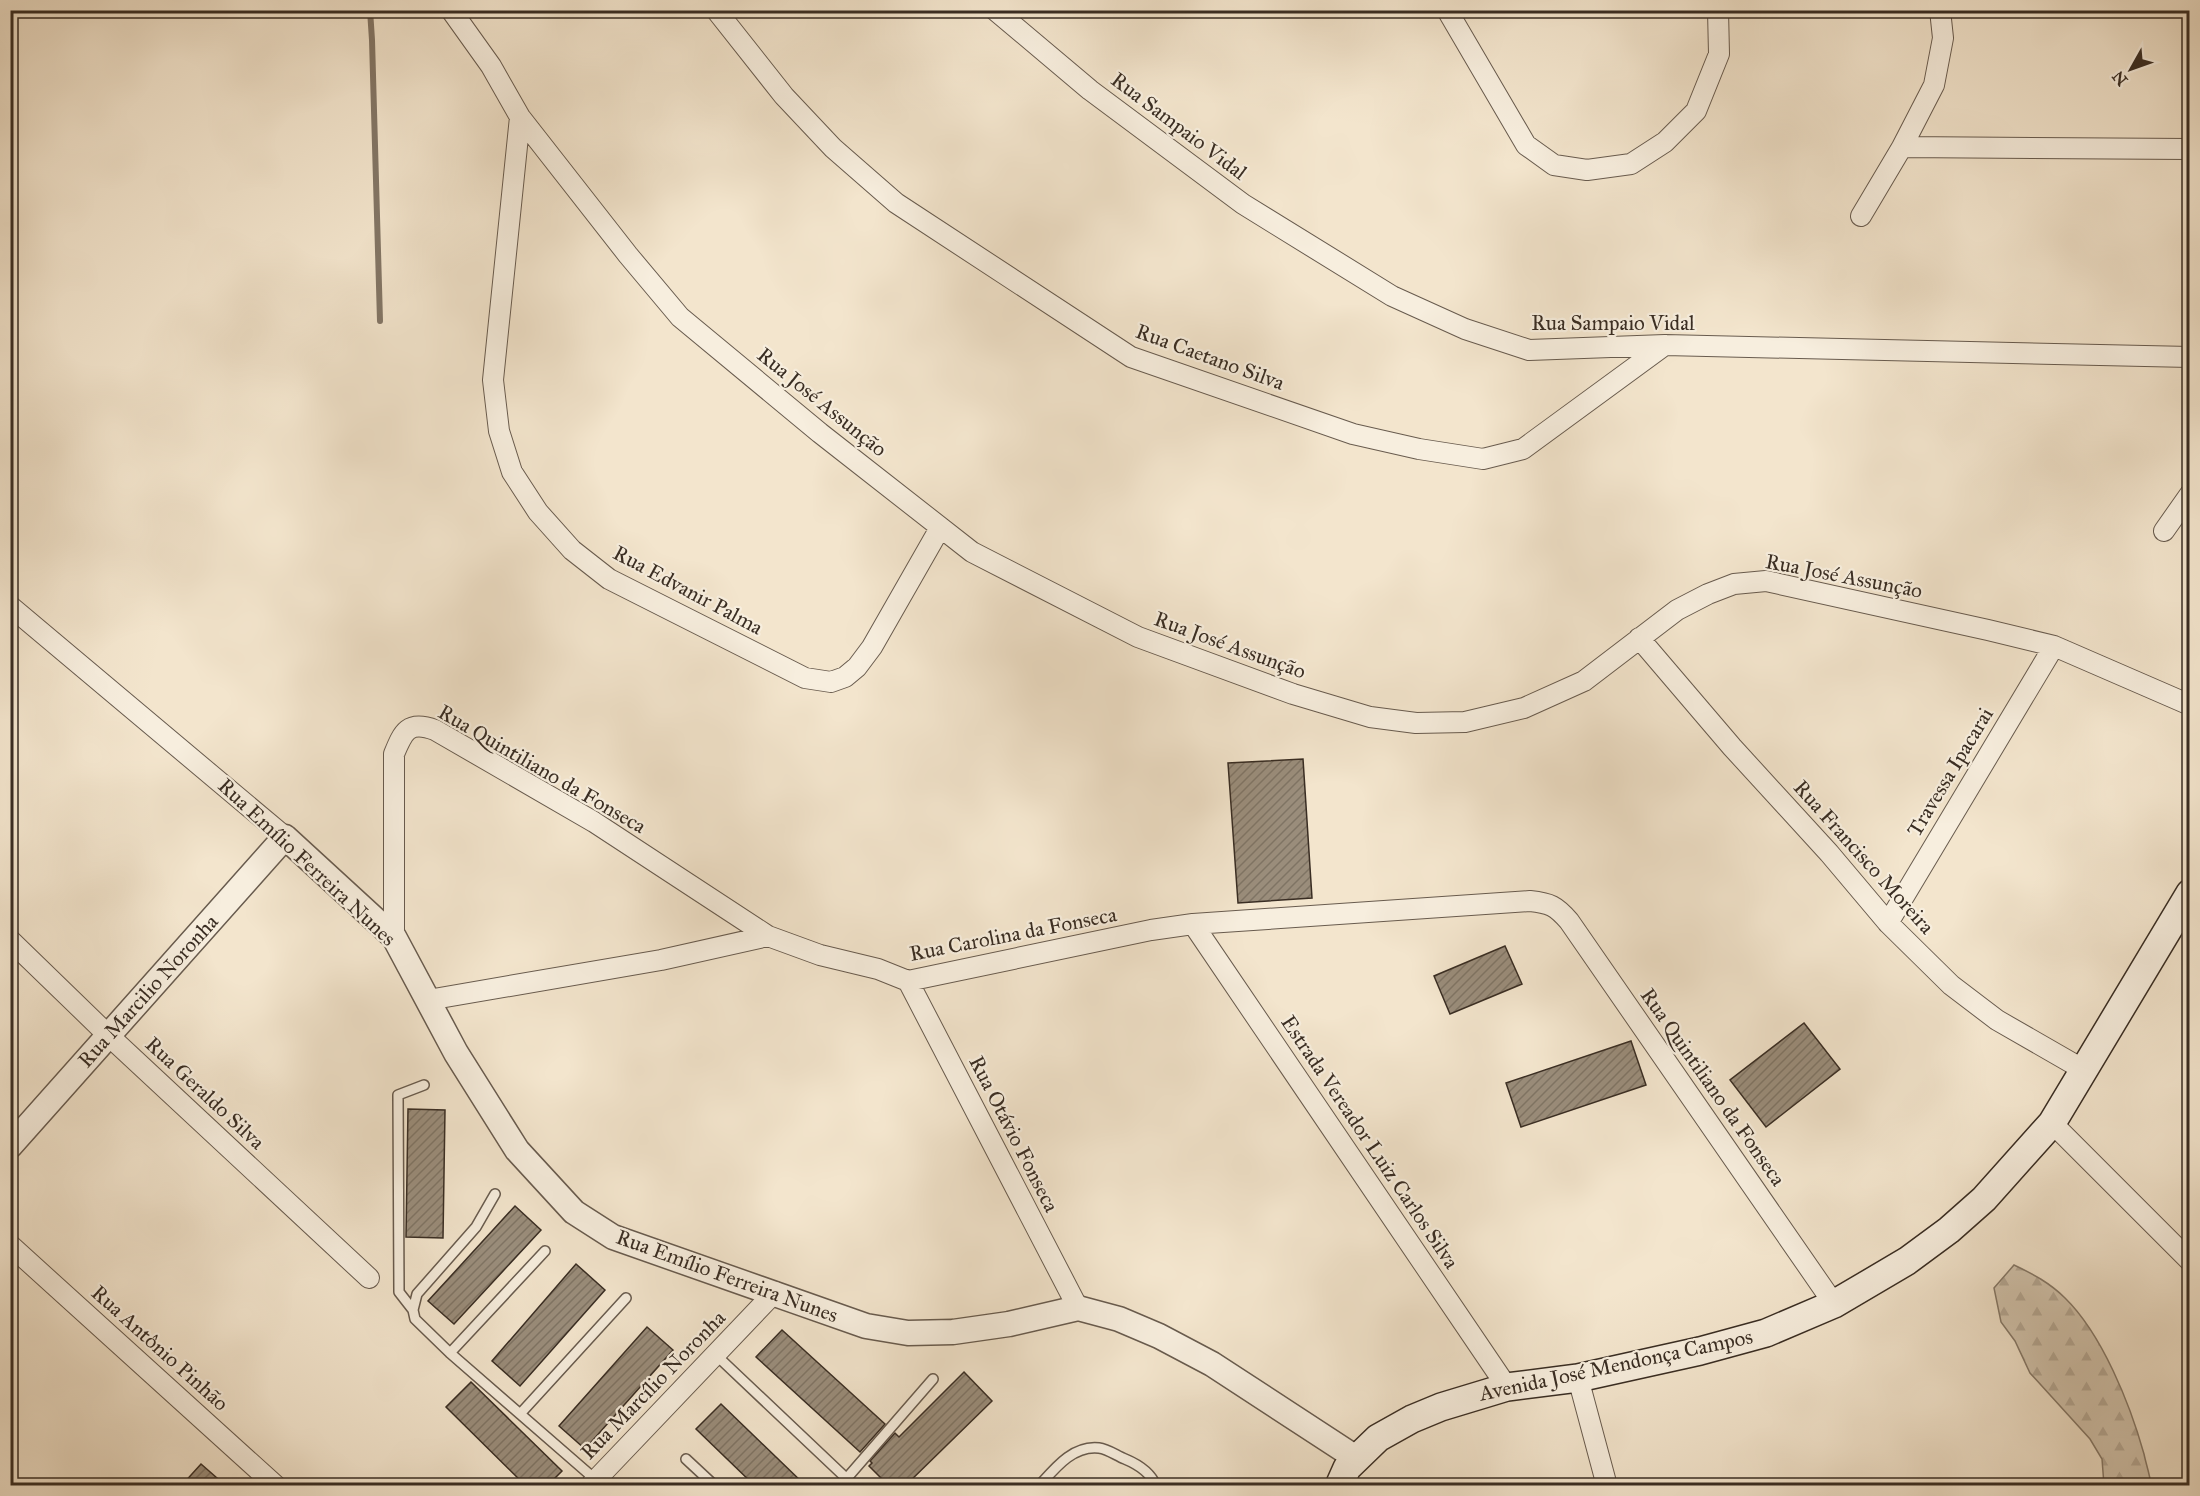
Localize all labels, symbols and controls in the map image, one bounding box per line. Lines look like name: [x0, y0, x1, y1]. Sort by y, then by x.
north arrow: [2101, 39, 2161, 99]
street label: Rua Sampaio Vidal: [1106, 66, 1252, 186]
text: N: [2108, 67, 2132, 90]
street label: Rua Sampaio Vidal: [1531, 310, 1695, 336]
street label: Rua Caetano Silva: [1132, 318, 1288, 396]
street label: Rua José Assunção: [752, 342, 892, 462]
street label: Rua Edvanir Palma: [609, 540, 767, 640]
street label: Rua José Assunção: [1763, 548, 1925, 604]
street label: Rua José Assunção: [1151, 606, 1310, 685]
street label: Rua Quintiliano da Fonseca: [433, 699, 651, 839]
street label: Travessa Ipacarai: [1901, 703, 1999, 841]
street label: Rua Emílio Ferreira Nunes: [213, 773, 401, 951]
street label: Rua Francisco Moreira: [1788, 775, 1940, 939]
street label: Rua Carolina da Fonseca: [907, 901, 1119, 967]
street label: Rua Marcilio Noronha: [72, 909, 224, 1073]
street label: Rua Quintiliano da Fonseca: [1635, 983, 1791, 1191]
street label: Estrada Vereador Luiz Carlos Silva: [1275, 1010, 1465, 1274]
street label: Rua Geraldo Silva: [140, 1031, 270, 1155]
street label: Rua Otávio Fonseca: [963, 1052, 1065, 1217]
street label: Rua Emílio Ferreira Nunes: [613, 1224, 841, 1328]
street label: Rua Antônio Pinhão: [86, 1280, 234, 1417]
street label: Rua Marcílio Noronha: [575, 1305, 731, 1465]
street label: Avenida José Mendonça Campos: [1476, 1323, 1755, 1407]

